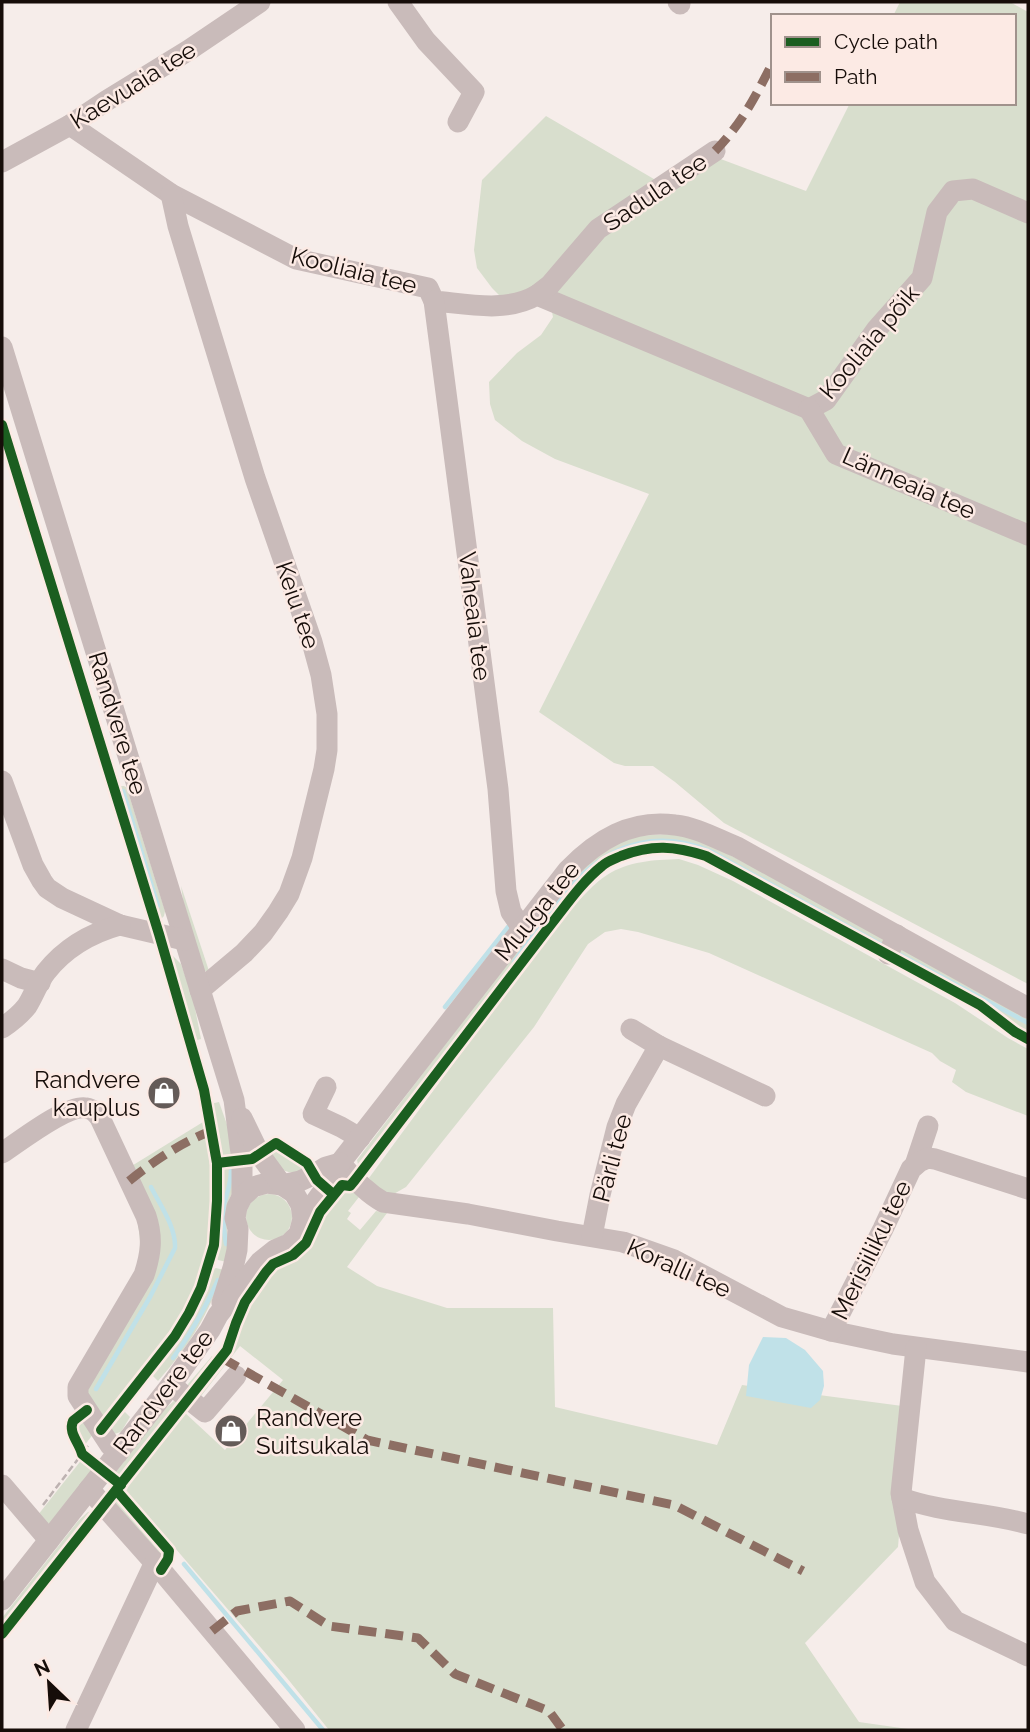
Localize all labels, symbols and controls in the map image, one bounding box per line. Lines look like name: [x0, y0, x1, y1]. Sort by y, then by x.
legend: [771, 14, 1016, 105]
text: Cycle path: [834, 29, 938, 54]
street label: Kaevuaia tee: [65, 35, 201, 135]
text: Path: [834, 64, 878, 89]
street label: Sadula tee: [598, 147, 712, 237]
street label: Kooliaia tee: [288, 240, 420, 300]
street label: Kooliaia põik: [813, 279, 925, 405]
street label: Länneaia tee: [838, 441, 980, 525]
street label: Vaheaia tee: [453, 550, 497, 682]
street label: Keiu tee: [270, 558, 326, 652]
street label: Randvere tee: [82, 648, 154, 798]
street label: Muuga tee: [488, 855, 586, 967]
place label: Randvere kauplus: [34, 1065, 140, 1122]
shop icon: Randvere kauplus: [145, 1074, 183, 1112]
street label: Pärli tee: [586, 1111, 638, 1205]
street label: Merisiiliku tee: [825, 1176, 917, 1324]
street label: Koralli tee: [622, 1232, 736, 1304]
street label: Randvere tee: [107, 1324, 219, 1460]
place label: Randvere Suitsukala: [256, 1403, 369, 1460]
shop icon: Randvere Suitsukala: [212, 1412, 250, 1450]
north arrow: [14, 1648, 84, 1718]
text: N: [31, 1655, 53, 1681]

